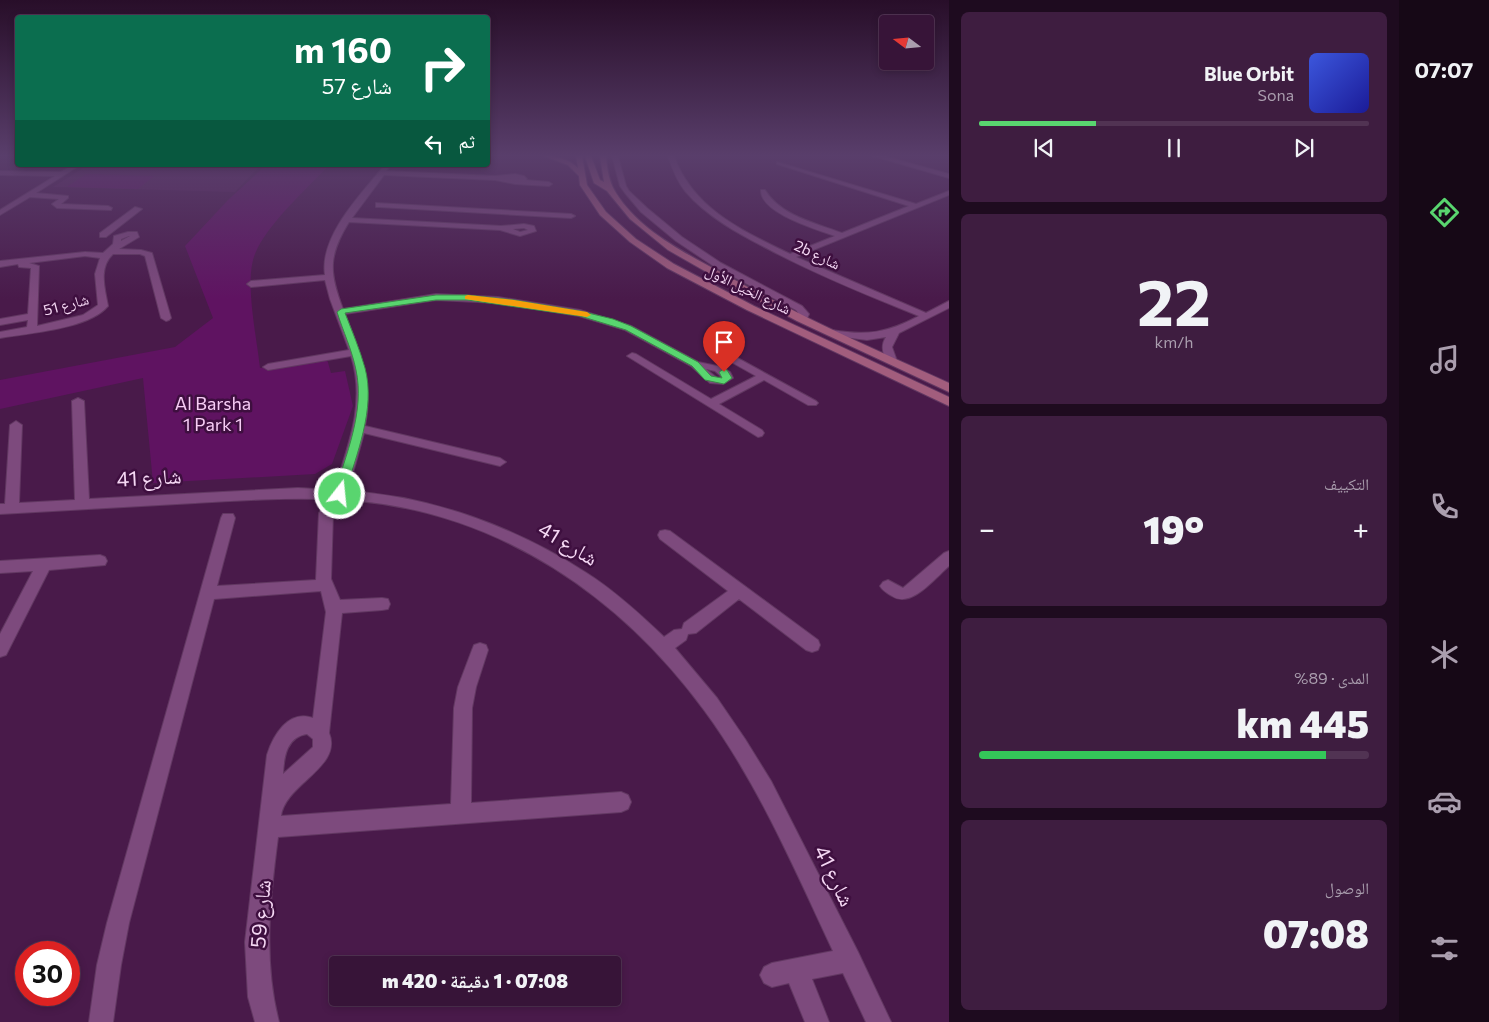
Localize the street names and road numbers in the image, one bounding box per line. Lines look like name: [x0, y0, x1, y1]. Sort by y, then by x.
street label: 2b شارع: [791, 236, 843, 274]
street label: شارع الخيل الأول: [702, 261, 794, 319]
street label: شارع 51: [41, 289, 91, 321]
street label: شارع 41: [116, 462, 182, 493]
street label: شارع 41: [533, 515, 603, 572]
street label: شارع 41: [808, 841, 861, 911]
street label: شارع 59: [244, 879, 277, 949]

